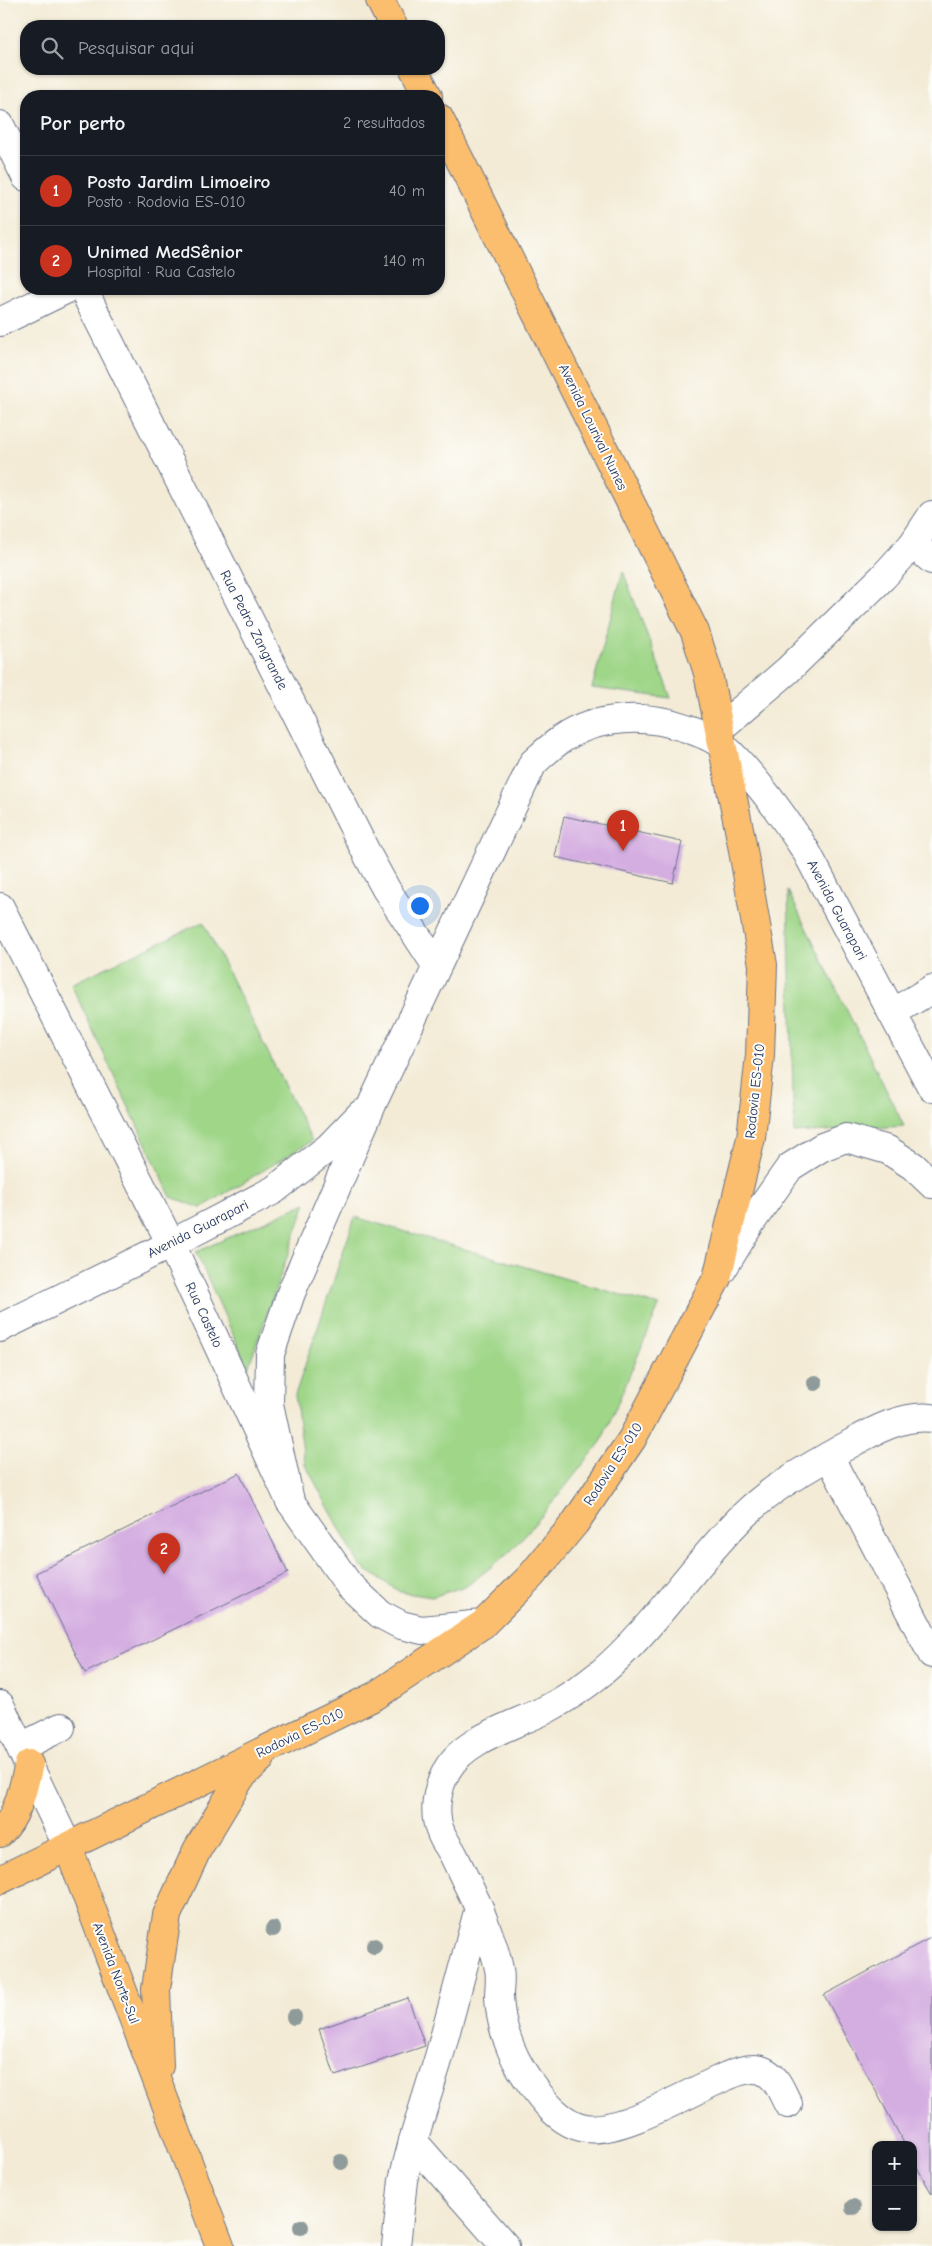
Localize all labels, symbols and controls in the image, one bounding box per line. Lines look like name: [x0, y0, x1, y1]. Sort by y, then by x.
search box: [20, 20, 445, 75]
icon: search: [38, 34, 66, 62]
text: Pesquisar aqui: [78, 37, 194, 59]
text: Por perto: [40, 111, 125, 135]
text: 2 resultados: [343, 114, 425, 132]
text: Posto Jardim Limoeiro: [87, 171, 270, 193]
text: 1: [53, 182, 59, 200]
text: 40 m: [389, 182, 425, 200]
text: Posto · Rodovia ES-010: [87, 193, 246, 211]
text: Unimed MedSênior: [87, 241, 242, 263]
text: 2: [52, 252, 60, 270]
text: 140 m: [383, 252, 425, 270]
text: Hospital · Rua Castelo: [87, 263, 235, 281]
street label: Avenida Lourival Nunes: [555, 361, 631, 493]
street label: Rua Pedro Zangrande: [217, 567, 291, 693]
pin: 1: [607, 810, 639, 851]
street label: Avenida Guarapari: [803, 857, 871, 963]
your location: [407, 893, 433, 919]
street label: Rodovia ES-010: [742, 1043, 768, 1139]
street label: Avenida Guarapari: [145, 1196, 251, 1262]
street label: Rua Castelo: [181, 1280, 227, 1350]
street label: Rodovia ES-010: [580, 1419, 646, 1509]
pin: 2: [148, 1533, 180, 1574]
street label: Rodovia ES-010: [253, 1704, 347, 1762]
street label: Avenida Norte-Sul: [89, 1920, 143, 2026]
map controls: [872, 2141, 917, 2231]
button: +: [872, 2141, 917, 2186]
button: −: [872, 2186, 917, 2231]

